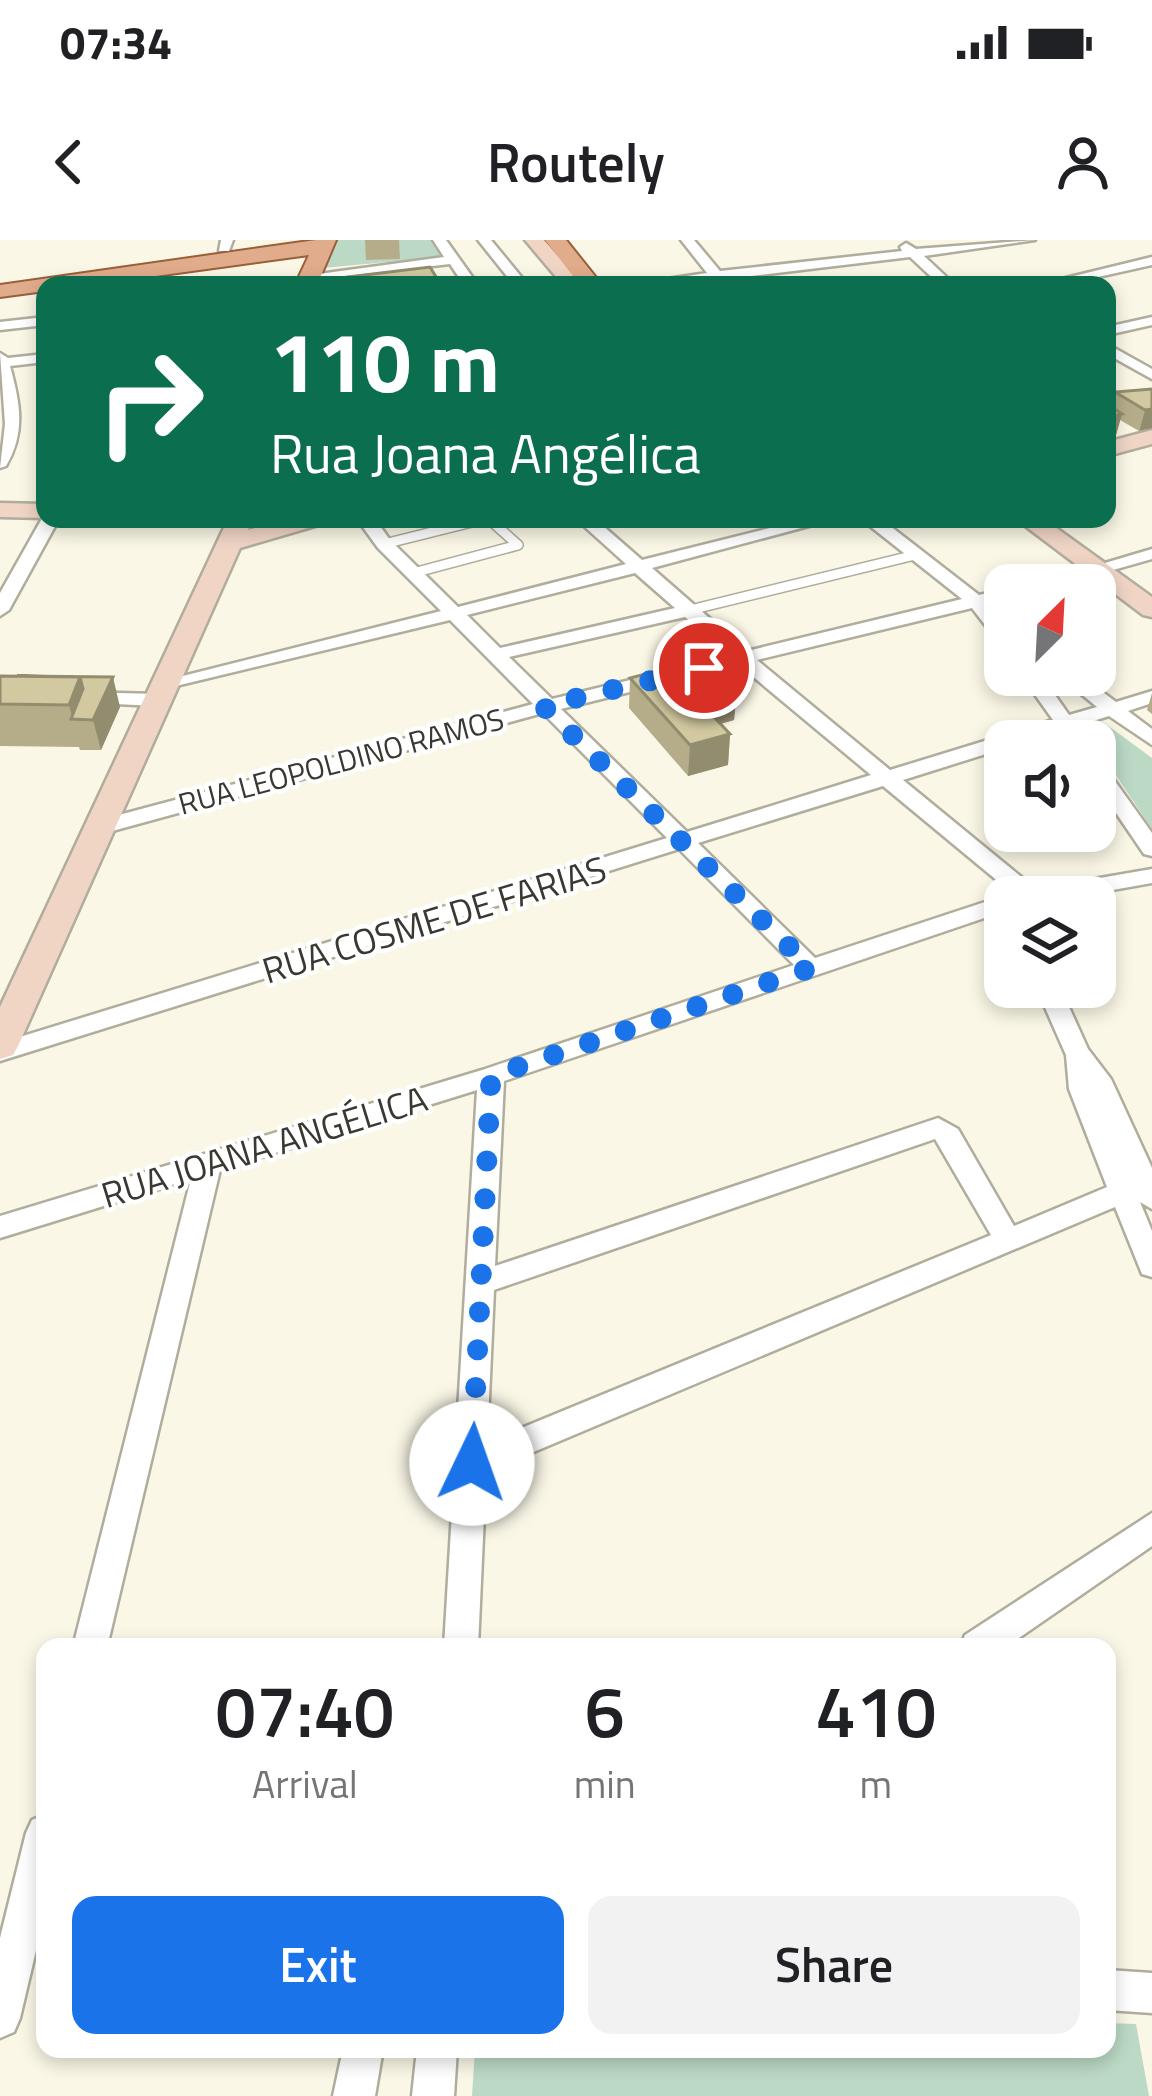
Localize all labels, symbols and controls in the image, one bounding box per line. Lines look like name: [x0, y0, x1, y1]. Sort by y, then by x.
text: 07:34: [60, 8, 172, 76]
text: Routely: [487, 121, 665, 203]
icon: back: [36, 129, 102, 195]
icon: person: [1050, 129, 1116, 195]
text: 110 m: [270, 297, 500, 425]
icon: right: [72, 324, 228, 480]
text: Rua Joana Angélica: [270, 412, 701, 494]
north arrow: [984, 564, 1116, 696]
map controls: [984, 564, 1116, 1008]
pin: [653, 617, 755, 719]
icon: arrive: [671, 635, 737, 701]
street label: RUA LEOPOLDINO RAMOS: [173, 695, 509, 827]
button: sound: [984, 720, 1116, 852]
street label: RUA COSME DE FARIAS: [255, 841, 613, 997]
button: layers: [984, 876, 1116, 1008]
street label: RUA JOANA ANGÉLICA: [94, 1070, 434, 1222]
position arrow: [409, 1400, 535, 1526]
text: 07:40: [216, 1655, 394, 1765]
text: 6: [585, 1655, 625, 1765]
text: 410: [815, 1655, 936, 1765]
text: Arrival: [252, 1754, 358, 1813]
text: min: [574, 1754, 636, 1813]
text: m: [860, 1754, 892, 1813]
button: Exit: [72, 1896, 564, 2034]
button: Share: [588, 1896, 1080, 2034]

